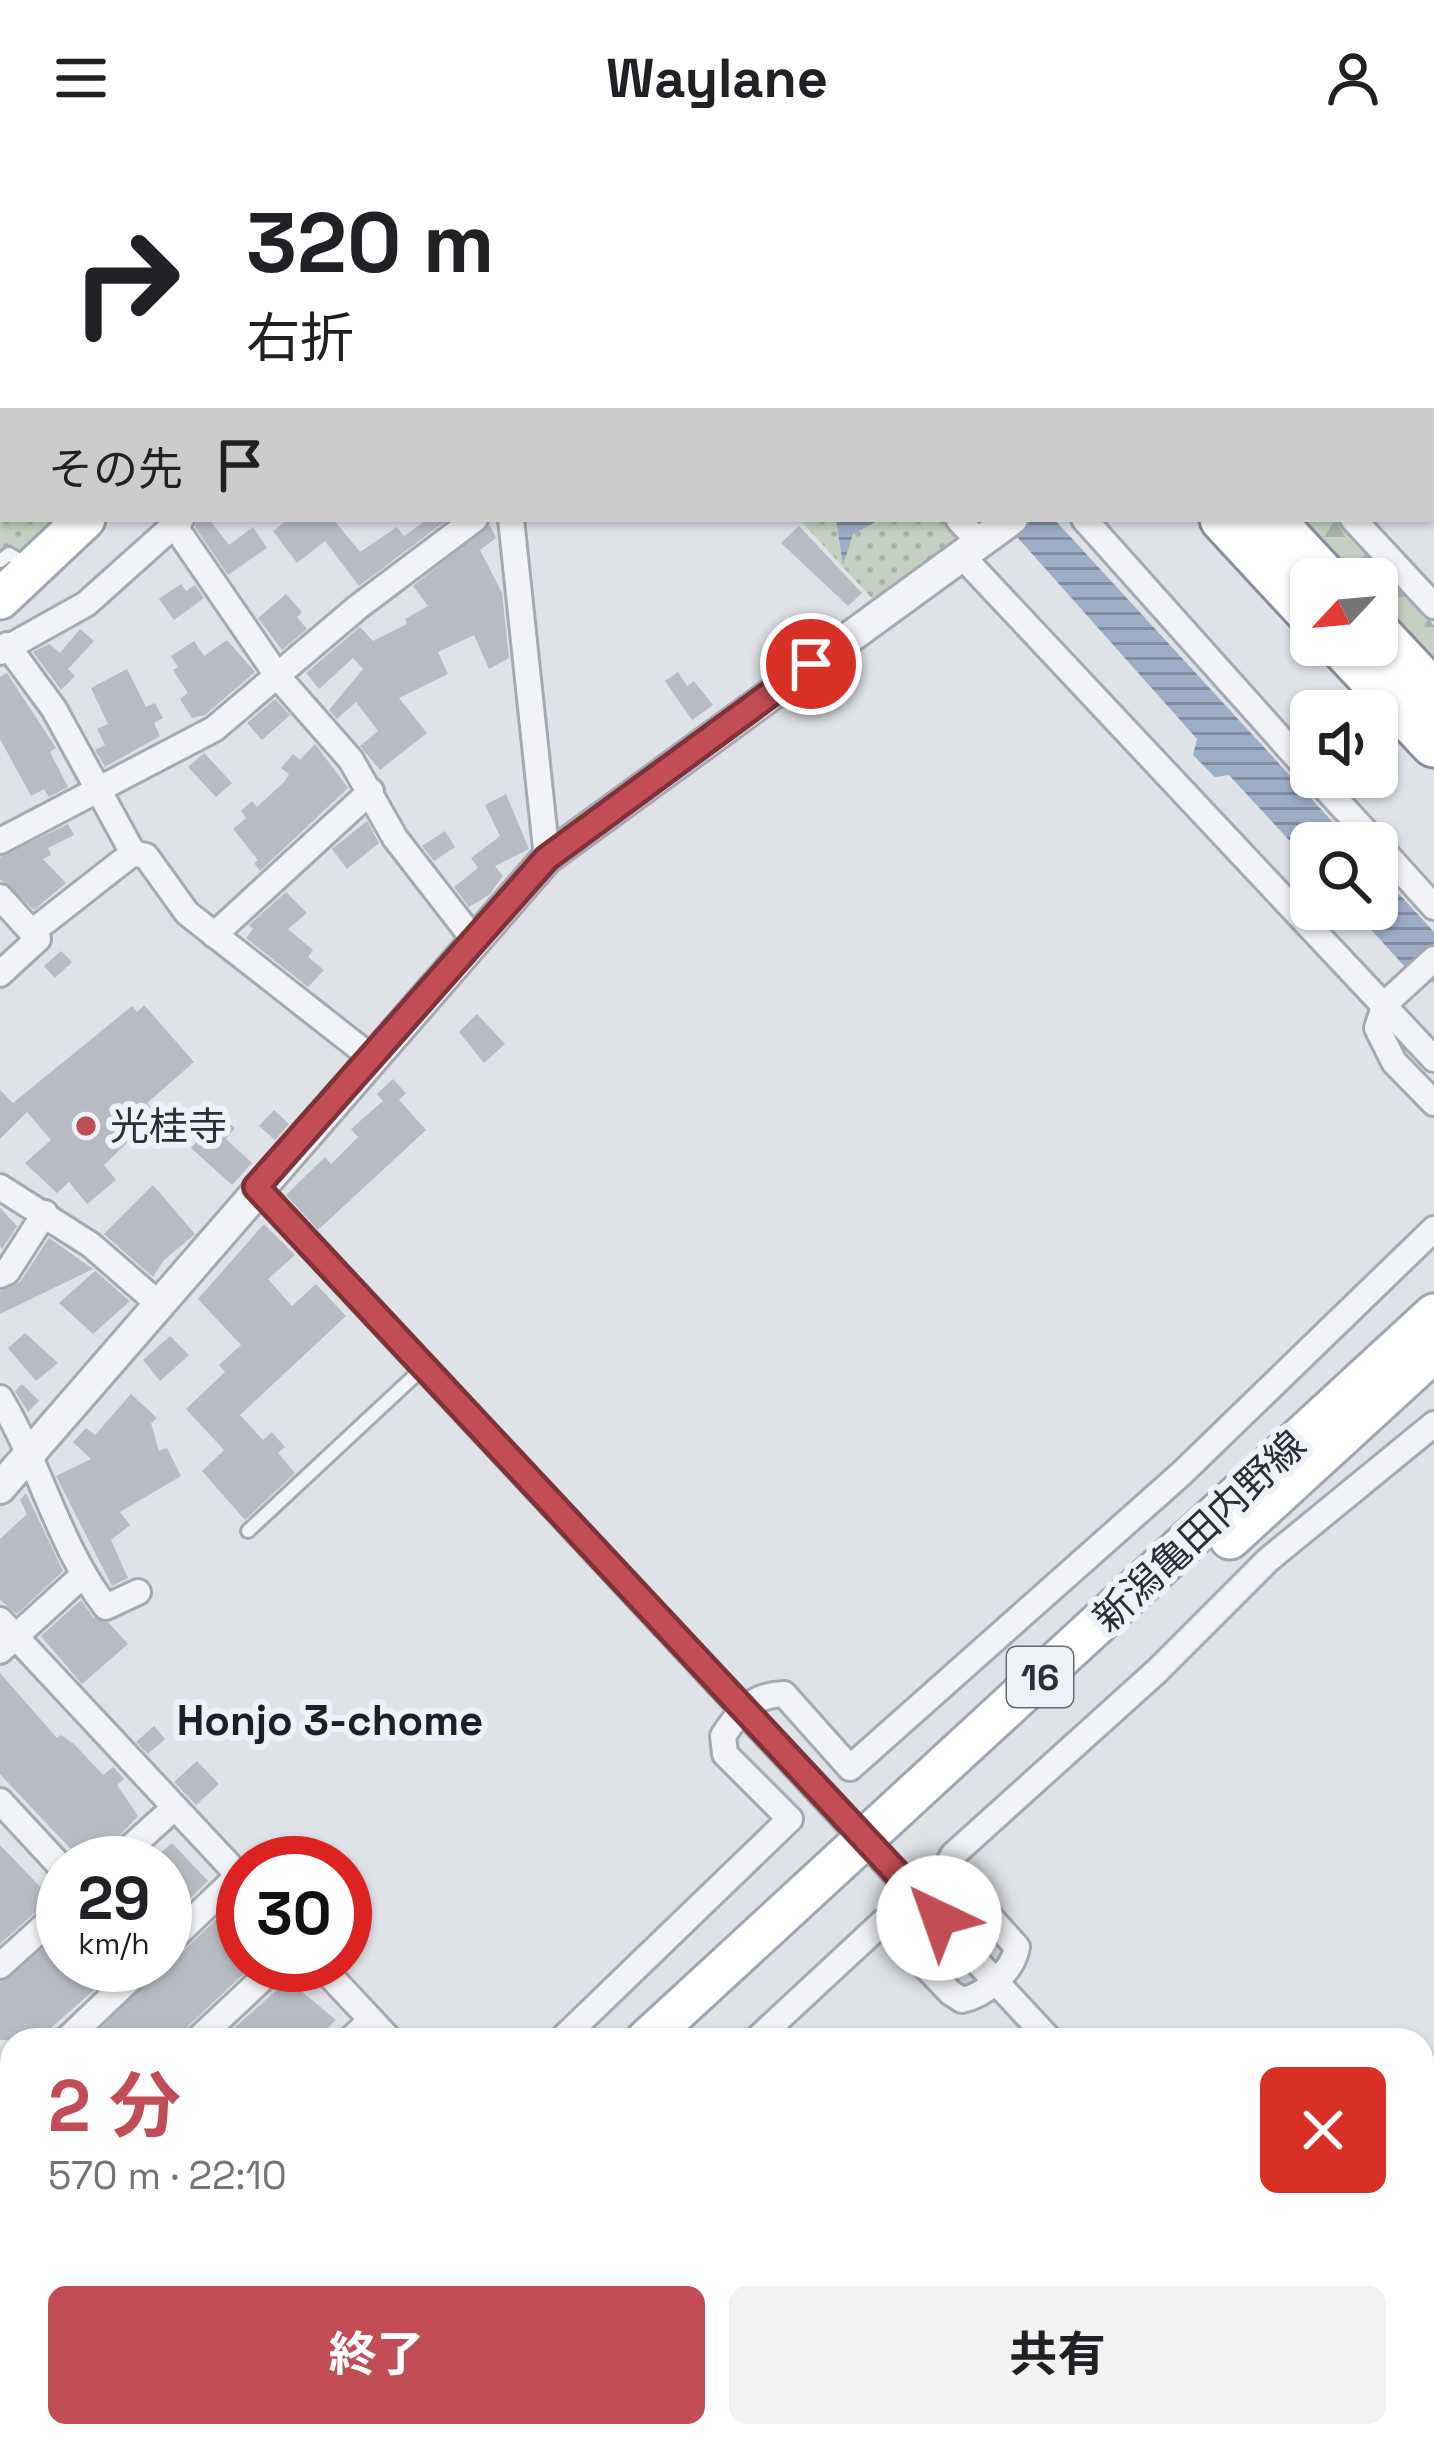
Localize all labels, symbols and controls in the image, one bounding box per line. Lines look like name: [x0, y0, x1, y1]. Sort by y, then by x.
text: Waylane: [606, 44, 828, 113]
icon: menu: [48, 45, 114, 111]
icon: person: [1320, 45, 1386, 111]
text: 320 m: [246, 189, 494, 297]
icon: right: [48, 204, 204, 360]
text: 右折: [246, 304, 354, 373]
icon: arrive: [207, 432, 273, 498]
text: その先: [48, 441, 183, 498]
north arrow: [1290, 558, 1398, 666]
map controls: [1290, 558, 1398, 930]
pin: [760, 613, 862, 715]
icon: arrive: [778, 631, 844, 697]
button: sound: [1290, 690, 1398, 798]
button: search: [1290, 822, 1398, 930]
place label: 光桂寺: [110, 1102, 227, 1151]
marker: 光桂寺: [73, 1113, 99, 1139]
street label: 新潟亀田内野線: [1083, 1420, 1316, 1642]
road number: 16: [1007, 1647, 1073, 1707]
district label: Honjo 3-chome: [177, 1694, 483, 1747]
speed limit sign: 30: [216, 1836, 372, 1992]
position arrow: [876, 1855, 1002, 1981]
text: 29: [78, 1860, 150, 1937]
text: km/h: [78, 1924, 150, 1963]
text: 2 分: [48, 2060, 181, 2152]
button: close: [1260, 2067, 1386, 2193]
text: 570 m · 22:10: [48, 2151, 287, 2200]
button: 終了: [48, 2286, 705, 2424]
button: 共有: [729, 2286, 1386, 2424]

